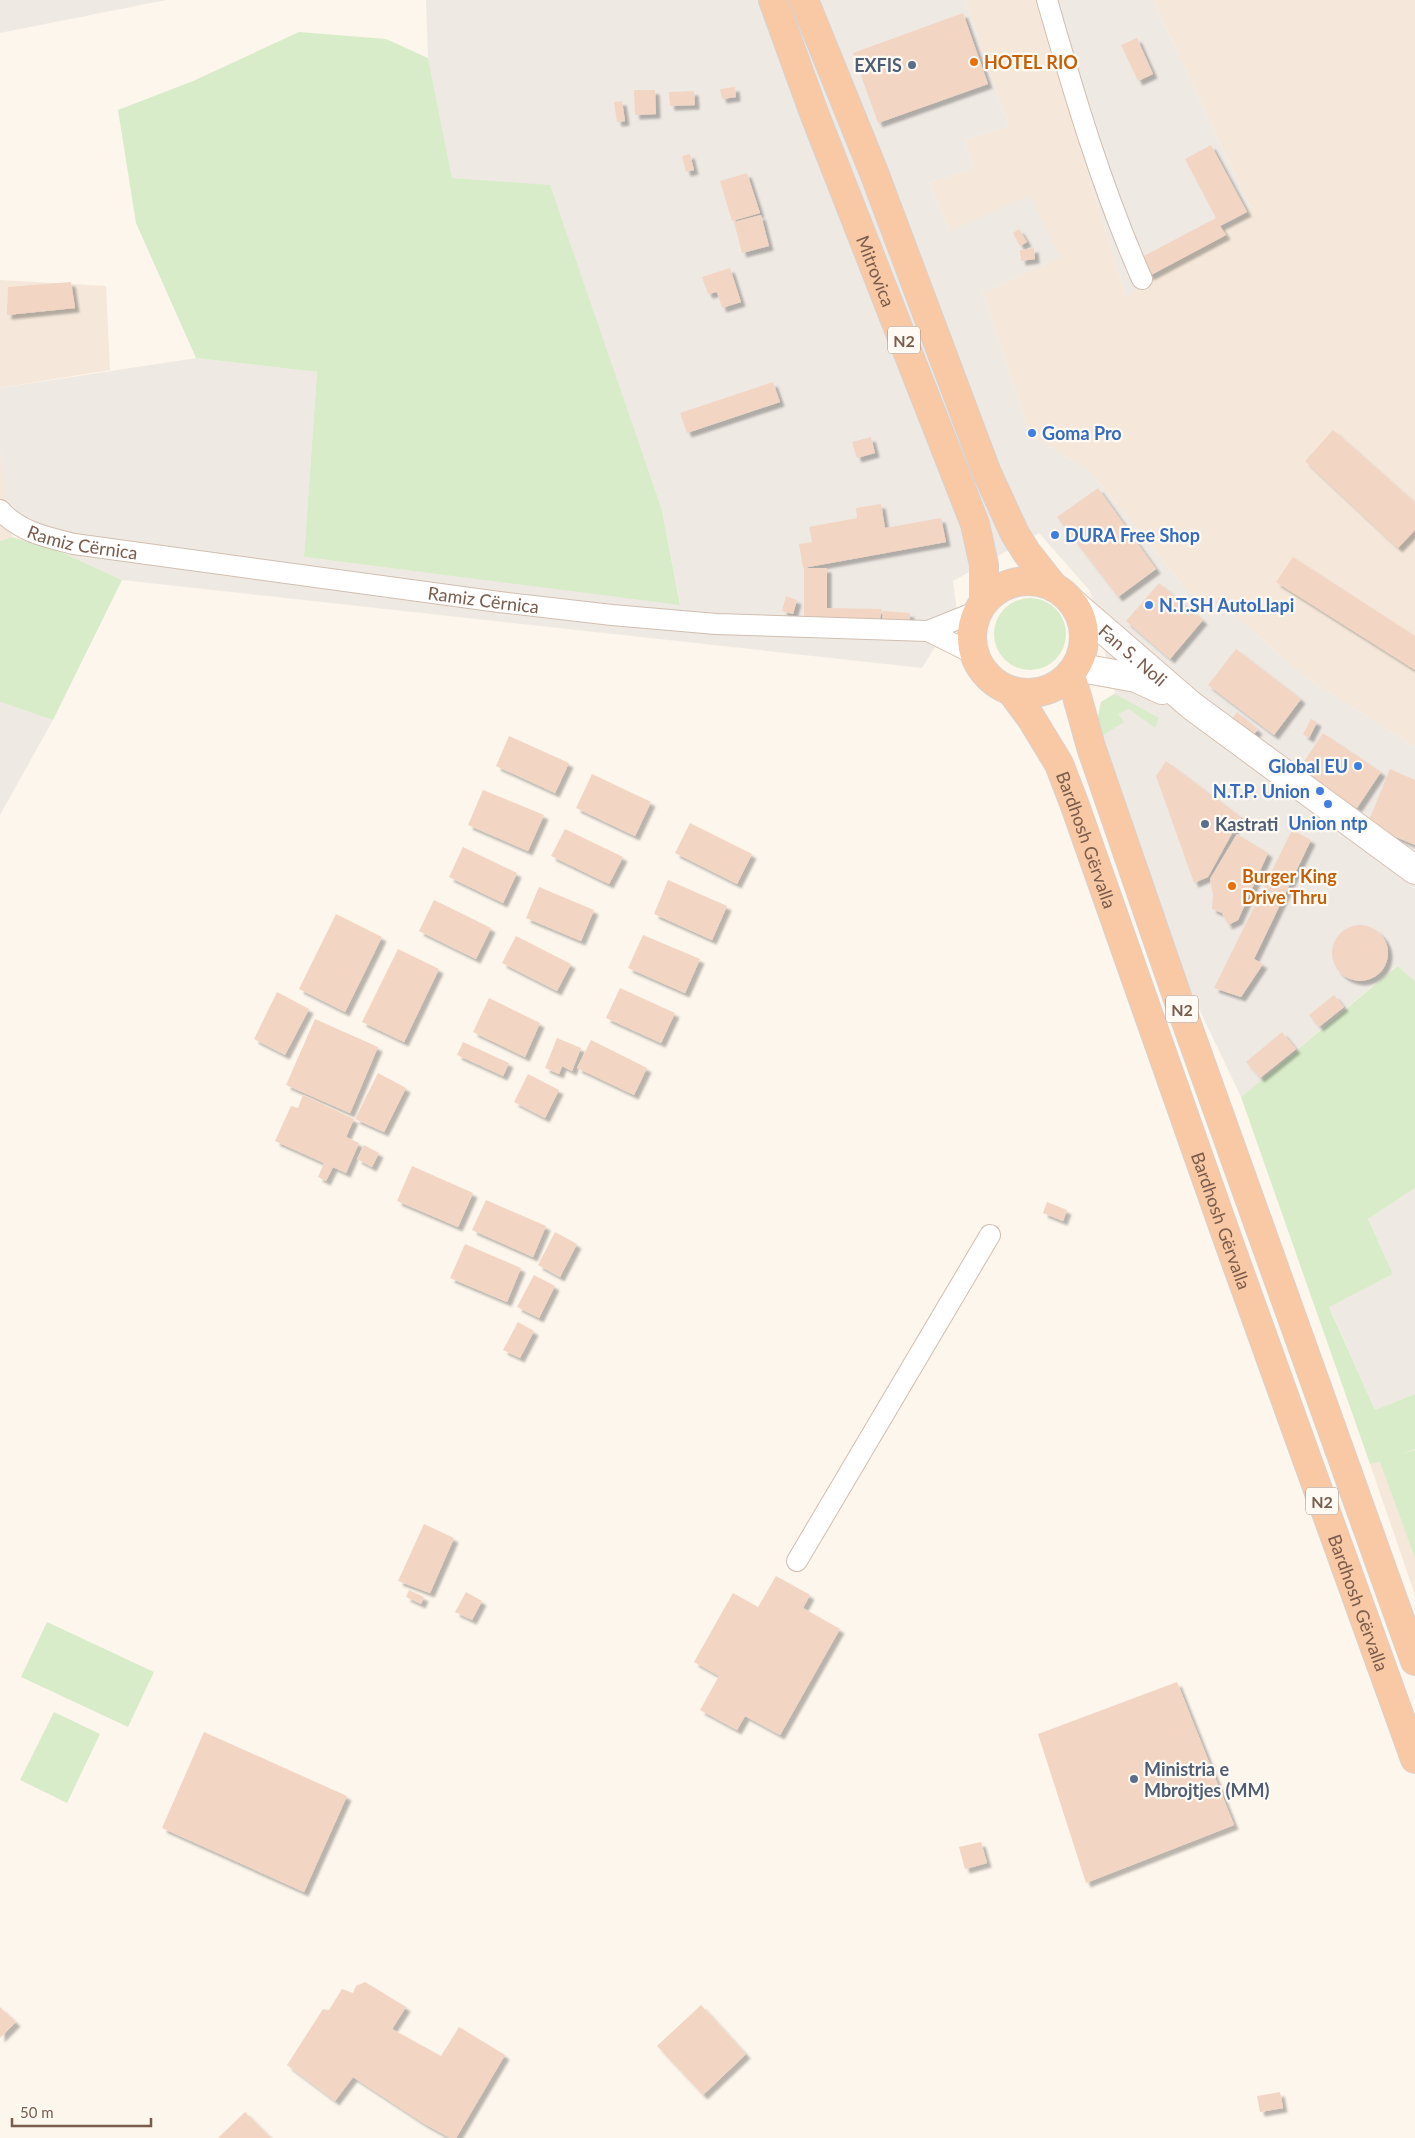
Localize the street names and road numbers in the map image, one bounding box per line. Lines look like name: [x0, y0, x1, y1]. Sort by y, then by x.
street label: Mitrovica: [852, 232, 900, 310]
road number: N2: [888, 326, 920, 354]
street label: Ramiz Cërnica: [24, 520, 139, 564]
street label: Ramiz Cërnica: [426, 581, 540, 618]
street label: Fan S. Noli: [1094, 619, 1172, 691]
street label: Bardhosh Gërvalla: [1052, 768, 1121, 911]
road number: N2: [1166, 996, 1198, 1022]
street label: Bardhosh Gërvalla: [1187, 1149, 1256, 1292]
road number: N2: [1306, 1488, 1338, 1514]
street label: Bardhosh Gërvalla: [1324, 1531, 1393, 1674]

